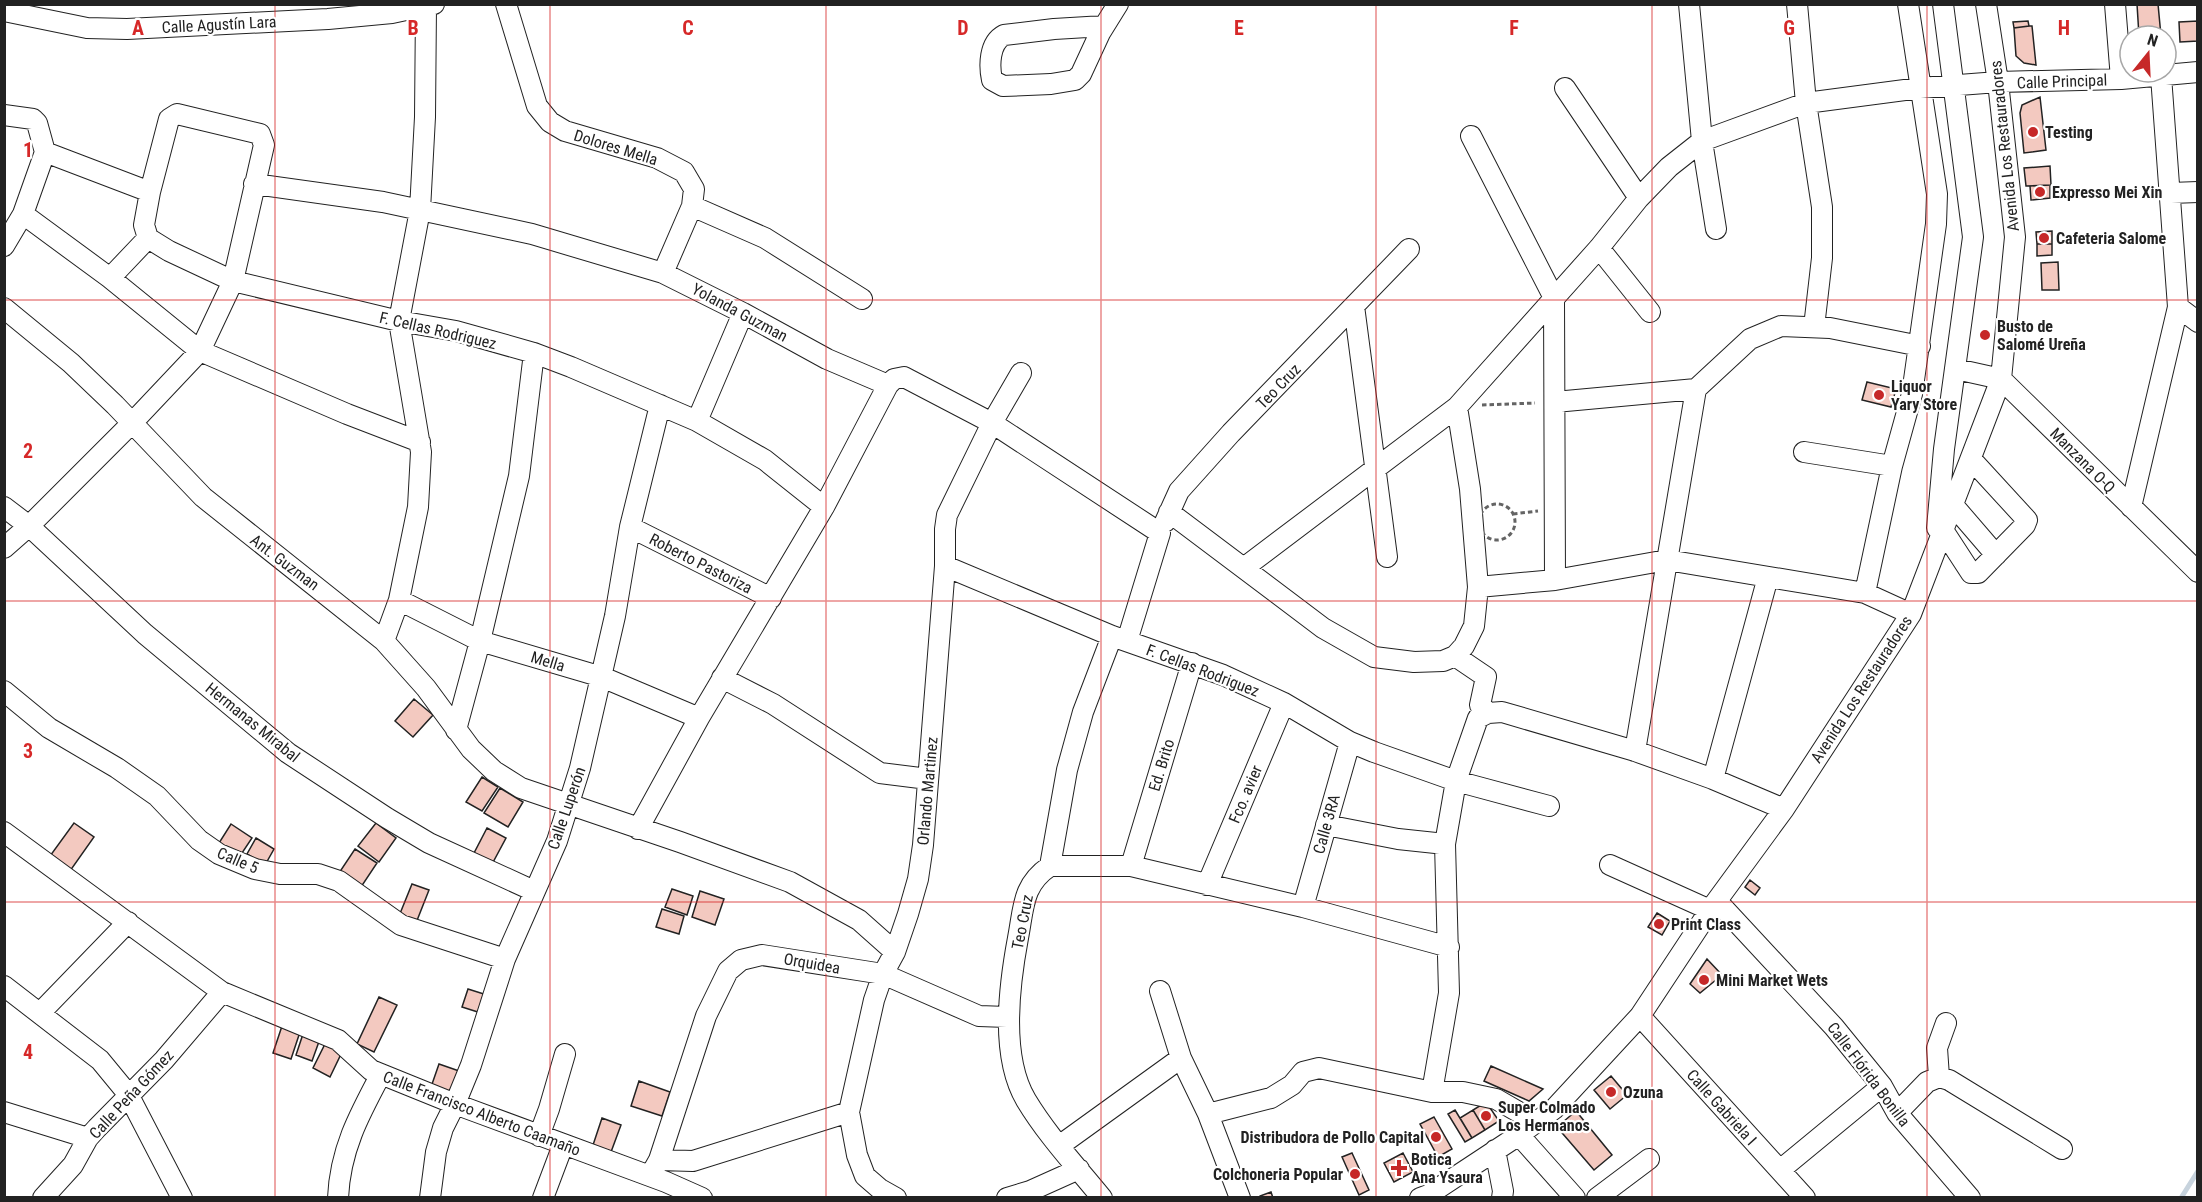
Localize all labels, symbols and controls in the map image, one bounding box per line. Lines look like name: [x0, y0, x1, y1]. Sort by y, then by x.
street label: Calle Agustín Lara: [161, 12, 277, 37]
text: A: [132, 16, 144, 40]
text: B: [407, 16, 419, 40]
text: C: [682, 16, 694, 40]
text: D: [957, 16, 969, 40]
text: E: [1234, 16, 1244, 40]
text: F: [1509, 16, 1519, 40]
text: G: [1783, 16, 1795, 40]
text: H: [2058, 16, 2070, 40]
north arrow: [2118, 24, 2178, 84]
text: N: [2145, 30, 2160, 51]
street label: Avenida Los Restauradores: [1986, 60, 2023, 232]
street label: Calle Principal: [2016, 70, 2108, 93]
place label: Testing: [2045, 123, 2093, 142]
marker: Testing: [2026, 125, 2040, 139]
street label: Dolores Mella: [572, 126, 660, 169]
text: 1: [23, 138, 33, 162]
place label: Expresso Mei Xin: [2052, 183, 2162, 202]
marker: Expresso Mei Xin: [2033, 185, 2047, 199]
place label: Cafeteria Salome: [2056, 229, 2167, 248]
marker: Cafeteria Salome: [2037, 231, 2051, 245]
street label: Yolanda Guzman: [689, 279, 791, 346]
street label: F. Cellas Rodriguez: [378, 308, 498, 353]
place label: Busto de Salomé Ureña: [1997, 317, 2086, 354]
marker: Busto de Salomé Ureña: [1978, 328, 1992, 342]
street label: Teo Cruz: [1252, 360, 1304, 413]
place label: Liquor Yary Store: [1891, 377, 1957, 414]
marker: Liquor Yary Store: [1872, 388, 1886, 402]
street label: Manzana O-Q: [2046, 424, 2119, 497]
text: 2: [23, 439, 33, 463]
street label: Roberto Pastoriza: [646, 529, 755, 598]
street label: Ant. Guzman: [247, 530, 323, 594]
street label: Avenida Los Restauradores: [1807, 612, 1916, 766]
street label: F. Cellas Rodriguez: [1144, 640, 1262, 701]
street label: Mella: [529, 647, 567, 676]
street label: Hermanas Mirabal: [202, 679, 304, 766]
street label: Orlando Martinez: [913, 736, 942, 846]
street label: Ed. Brito: [1145, 737, 1178, 794]
text: 3: [23, 739, 33, 763]
street label: Fco. avier: [1225, 762, 1266, 826]
street label: Calle Luperón: [543, 764, 589, 852]
street label: Calle 3RA: [1309, 792, 1344, 856]
street label: Calle 5: [214, 843, 261, 878]
street label: Teo Cruz: [1008, 893, 1037, 951]
place label: Print Class: [1671, 915, 1741, 934]
marker: Print Class: [1652, 917, 1666, 931]
street label: Orquidea: [782, 949, 842, 978]
place label: Mini Market Wets: [1716, 971, 1828, 990]
marker: Mini Market Wets: [1697, 973, 1711, 987]
street label: Calle Flórida Bonilla: [1823, 1018, 1914, 1130]
text: 4: [23, 1040, 33, 1064]
street label: Calle Peña Gómez: [85, 1046, 177, 1143]
street label: Calle Gabriela I: [1683, 1066, 1761, 1149]
street label: Calle Francisco Alberto Caamaño: [380, 1067, 583, 1160]
place label: Ozuna: [1623, 1083, 1664, 1102]
marker: Ozuna: [1604, 1085, 1618, 1099]
place label: Super Colmado Los Hermanos: [1498, 1098, 1596, 1135]
marker: Super Colmado Los Hermanos: [1479, 1109, 1493, 1123]
place label: Distribudora de Pollo Capital: [1240, 1128, 1424, 1147]
marker: Distribudora de Pollo Capital: [1429, 1130, 1443, 1144]
place label: Botica Ana Ysaura: [1411, 1150, 1483, 1187]
marker: Botica Ana Ysaura: [1392, 1161, 1406, 1175]
place label: Colchoneria Popular: [1213, 1165, 1343, 1184]
marker: Colchoneria Popular: [1348, 1167, 1362, 1181]

